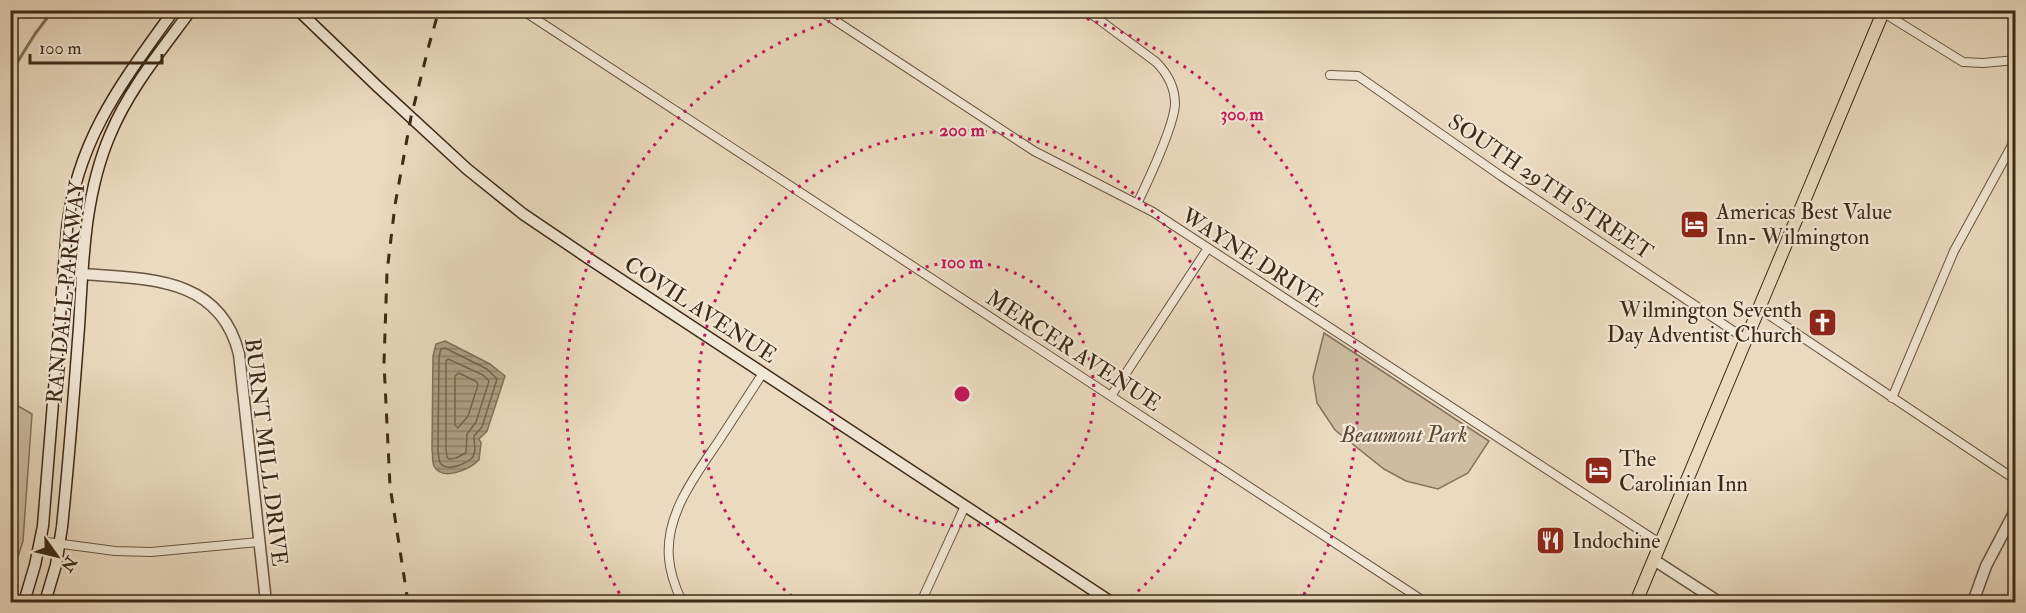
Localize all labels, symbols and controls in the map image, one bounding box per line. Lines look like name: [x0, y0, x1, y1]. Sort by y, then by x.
scale bar: [30, 27, 162, 65]
text: 100 m: [39, 37, 82, 60]
text: 300 m: [1220, 103, 1265, 126]
street label: SOUTH 29TH STREET: [1443, 108, 1659, 266]
text: 200 m: [939, 119, 986, 142]
street label: RANDALL PARKWAY: [40, 178, 92, 405]
place label: Americas Best Value Inn- Wilmington: [1715, 198, 1892, 251]
street label: WAYNE DRIVE: [1175, 201, 1329, 314]
hotel icon: Americas Best Value Inn- Wilmington: [1679, 208, 1711, 240]
street label: COVIL AVENUE: [619, 250, 782, 370]
text: 100 m: [941, 251, 984, 274]
street label: MERCER AVENUE: [981, 284, 1166, 418]
place label: Wilmington Seventh Day Adventist Church: [1607, 296, 1802, 349]
church icon: Wilmington Seventh Day Adventist Church: [1807, 306, 1839, 338]
street label: BURNT MILL DRIVE: [238, 336, 294, 568]
centre of rings: [952, 384, 972, 404]
park label: Beaumont Park: [1340, 421, 1467, 449]
place label: The Carolinian Inn: [1619, 445, 1748, 498]
hotel icon: The Carolinian Inn: [1582, 455, 1614, 487]
restaurant icon: Indochine: [1535, 524, 1567, 556]
north arrow: [27, 526, 87, 586]
place label: Indochine: [1572, 527, 1660, 555]
text: N: [56, 551, 81, 576]

